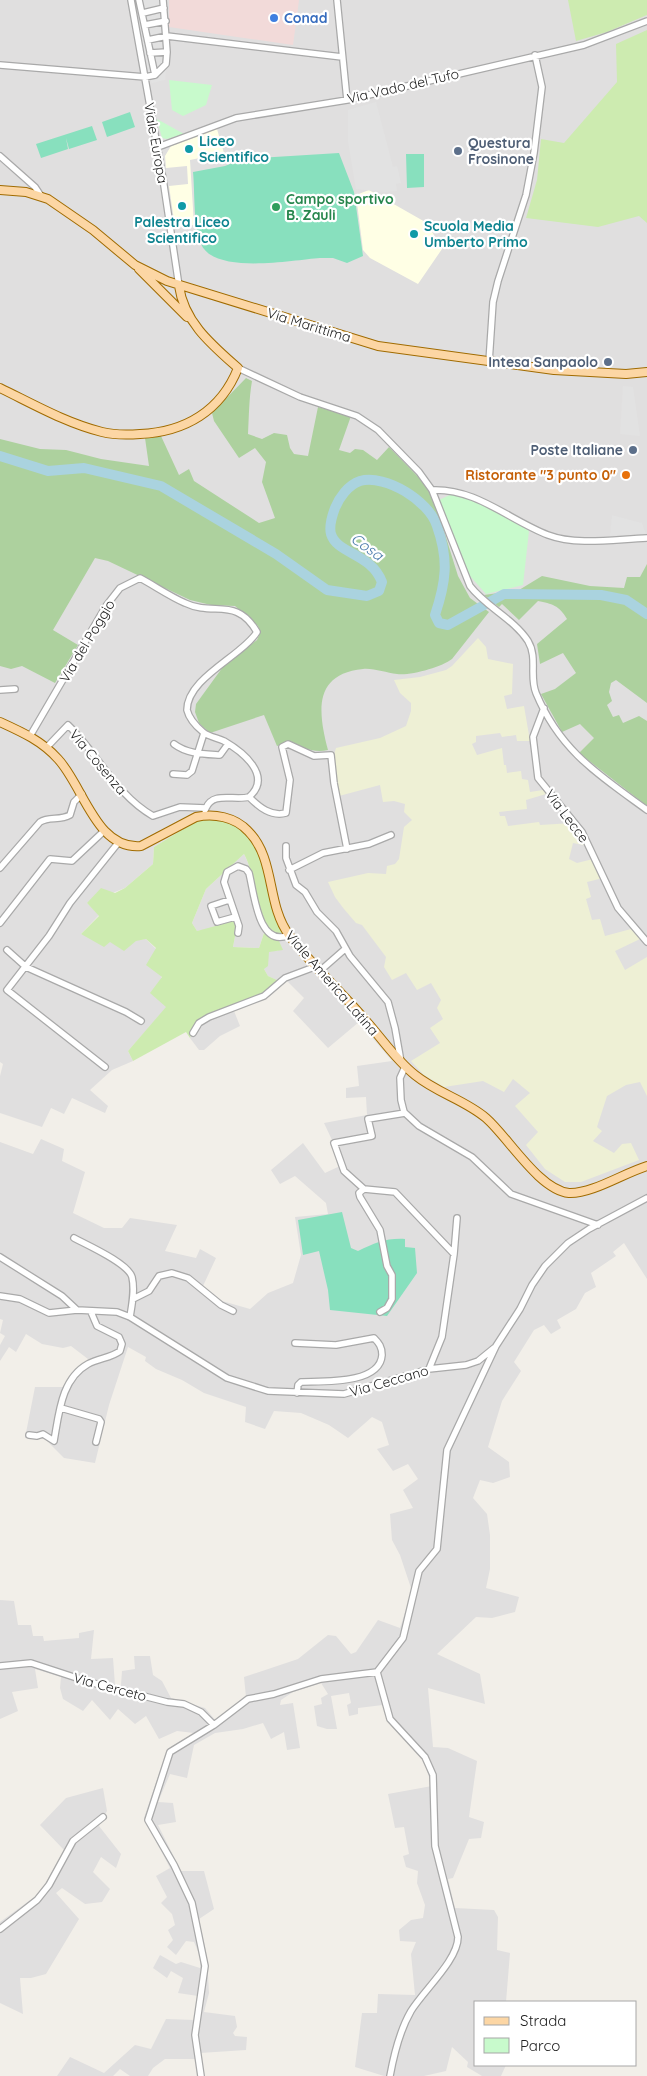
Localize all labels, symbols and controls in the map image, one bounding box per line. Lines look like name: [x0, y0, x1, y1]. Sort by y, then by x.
place label: Conad: [284, 9, 327, 27]
marker: Conad: [268, 12, 280, 24]
street label: Via Vado del Tufo: [345, 64, 461, 108]
street label: Viale Europa: [140, 101, 172, 185]
place label: Liceo Scientifico: [199, 132, 269, 166]
place label: Questura Frosinone: [468, 134, 534, 168]
marker: Liceo Scientifico: [183, 143, 195, 155]
marker: Questura Frosinone: [452, 145, 464, 157]
place label: Campo sportivo B. Zauli: [286, 190, 394, 224]
marker: Palestra Liceo Scientifico: [176, 200, 188, 212]
marker: Campo sportivo B. Zauli: [270, 201, 282, 213]
place label: Palestra Liceo Scientifico: [134, 213, 230, 247]
place label: Scuola Media Umberto Primo: [424, 217, 528, 251]
marker: Scuola Media Umberto Primo: [408, 228, 420, 240]
street label: Via Marittima: [265, 304, 353, 346]
place label: Intesa Sanpaolo: [488, 353, 598, 371]
marker: Intesa Sanpaolo: [602, 356, 614, 368]
place label: Poste Italiane: [531, 441, 623, 459]
marker: Poste Italiane: [627, 444, 639, 456]
place label: Ristorante "3 punto 0": [465, 466, 616, 484]
marker: Ristorante "3 punto 0": [620, 469, 632, 481]
water label: Cosa: [347, 529, 388, 565]
street label: Via del Poggio: [55, 596, 119, 686]
street label: Via Cosenza: [65, 726, 131, 798]
street label: Via Lecce: [541, 786, 593, 846]
street label: Viale America Latina: [281, 927, 383, 1039]
street label: Via Ceccano: [347, 1361, 431, 1401]
street label: Via Cerceto: [71, 1669, 149, 1705]
legend: [474, 2001, 637, 2066]
text: Strada: [520, 2011, 566, 2030]
text: Parco: [520, 2036, 560, 2055]

